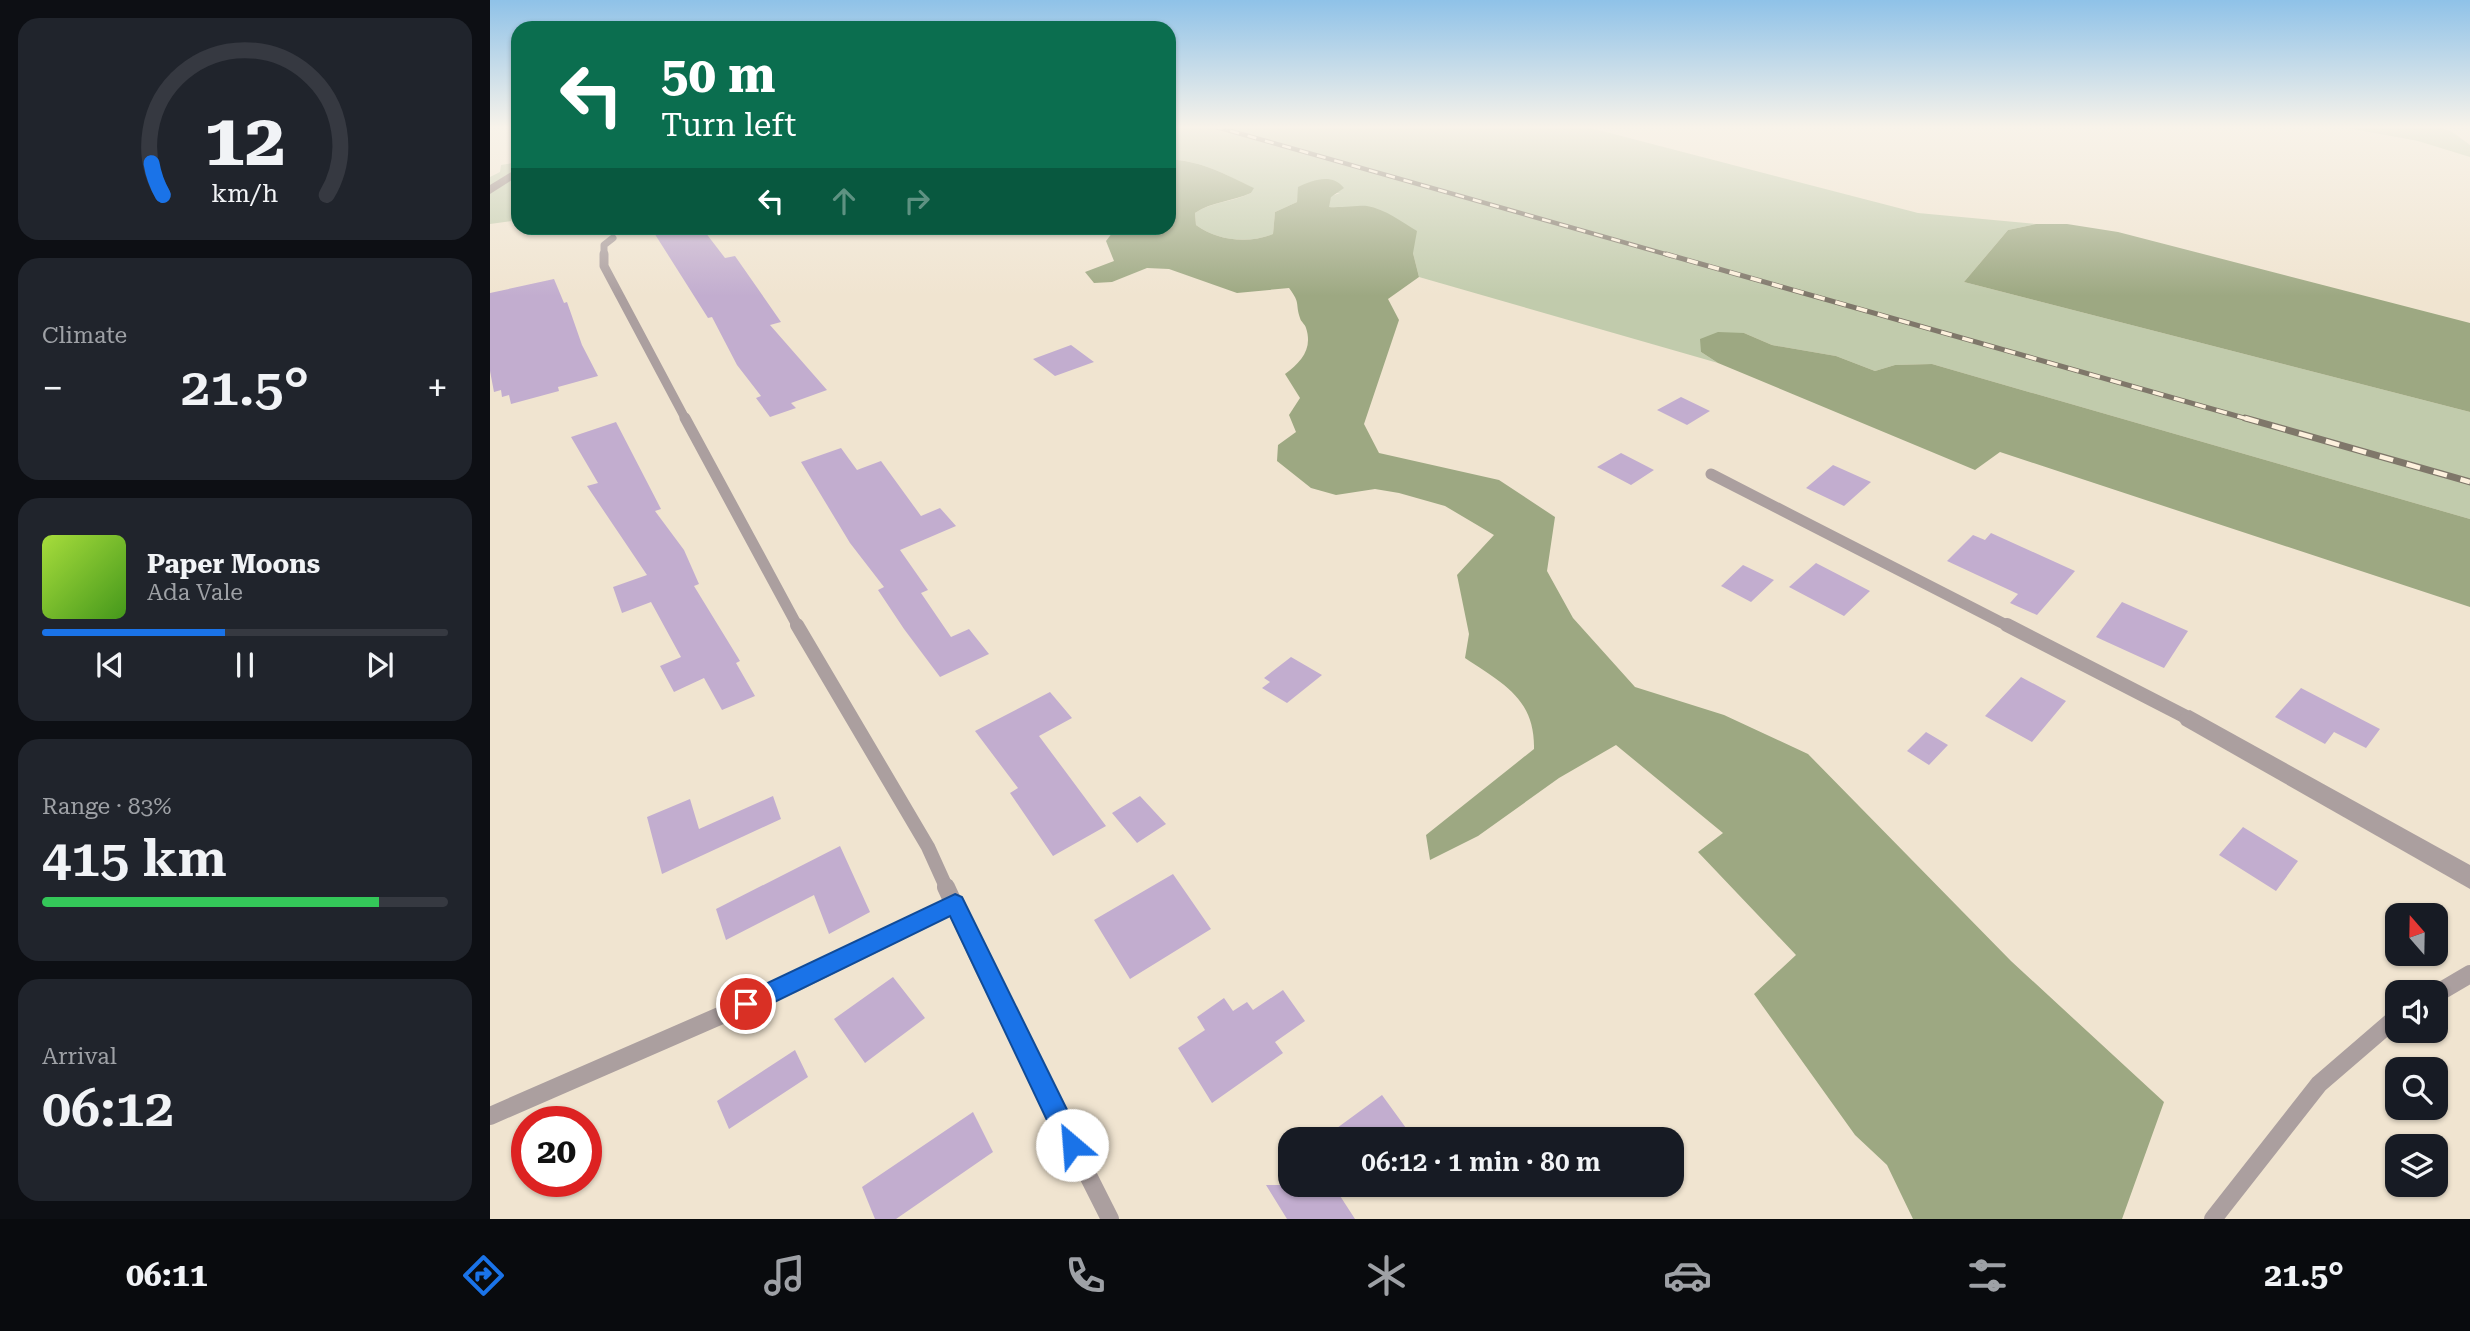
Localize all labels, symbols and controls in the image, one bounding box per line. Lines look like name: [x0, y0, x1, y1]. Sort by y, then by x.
text: 50 m: [661, 47, 776, 104]
icon: left: [546, 49, 637, 140]
text: 12: [204, 98, 286, 183]
text: Turn left: [661, 106, 796, 144]
text: km/h: [212, 179, 278, 208]
icon: left: [752, 182, 790, 220]
icon: ahead: [825, 182, 863, 220]
icon: right: [898, 182, 936, 220]
text: Climate: [42, 322, 127, 349]
text: 21.5°: [181, 357, 309, 418]
text: −: [42, 366, 63, 410]
text: +: [427, 366, 448, 410]
text: Paper Moons: [147, 549, 320, 579]
text: Ada Vale: [147, 579, 243, 606]
icon: previous: [91, 646, 129, 684]
icon: pause: [226, 646, 264, 684]
icon: next: [361, 646, 399, 684]
text: Range · 83%: [42, 793, 171, 820]
text: 415 km: [42, 828, 227, 889]
north arrow: [2385, 903, 2448, 966]
map controls: [2385, 903, 2448, 1197]
pin: [716, 974, 776, 1034]
button: sound: [2385, 980, 2448, 1043]
icon: arrive: [727, 985, 765, 1023]
text: Arrival: [42, 1043, 117, 1070]
button: search: [2385, 1057, 2448, 1120]
text: 06:12: [42, 1078, 174, 1139]
speed limit sign: 20: [511, 1106, 602, 1197]
position arrow: [1035, 1108, 1109, 1182]
button: layers: [2385, 1134, 2448, 1197]
text: 06:12 · 1 min · 80 m: [1361, 1147, 1601, 1177]
icon: directions: [459, 1251, 508, 1300]
icon: music: [760, 1251, 809, 1300]
icon: phone: [1061, 1251, 1110, 1300]
icon: climate: [1362, 1251, 1411, 1300]
icon: car: [1663, 1251, 1712, 1300]
icon: filters: [1963, 1251, 2012, 1300]
text: 06:11: [126, 1256, 208, 1294]
text: 21.5°: [2264, 1256, 2344, 1294]

